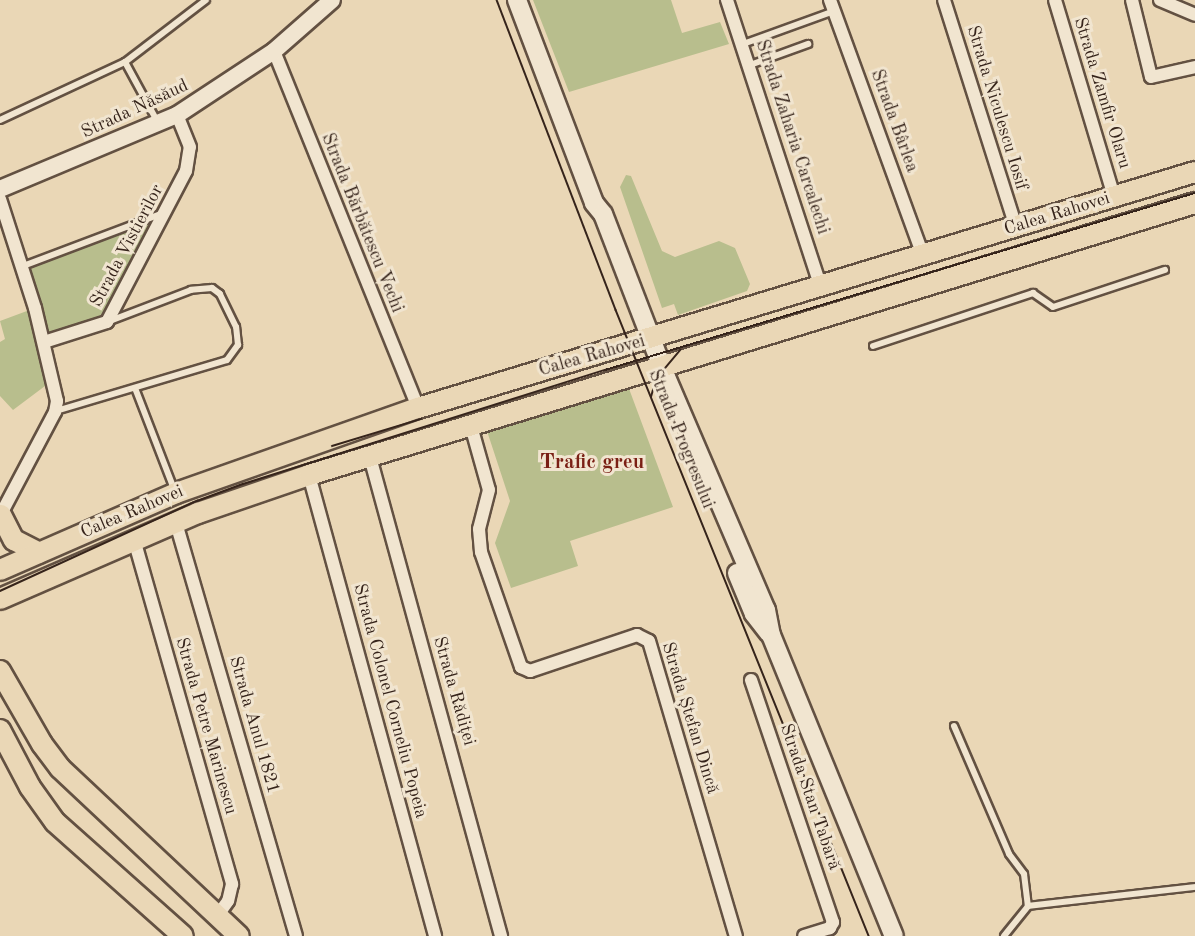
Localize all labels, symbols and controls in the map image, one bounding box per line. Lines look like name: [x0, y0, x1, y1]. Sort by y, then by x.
street label: Strada Zamfir Olaru: [1069, 15, 1135, 171]
street label: Strada Niculescu Iosif: [962, 23, 1032, 193]
street label: Strada Zaharia Carcalechi: [750, 37, 834, 237]
street label: Strada Bârlea: [865, 67, 923, 175]
street label: Strada Năsăud: [78, 75, 192, 143]
street label: Strada Bărbătescu Vechi: [316, 130, 408, 316]
street label: Strada Vistierilor: [86, 181, 168, 311]
street label: Calea Rahovei: [1001, 188, 1113, 240]
street label: Calea Rahovei: [536, 331, 648, 381]
street label: Strada Progresului: [643, 366, 719, 512]
district label: Trafic greu: [540, 450, 644, 476]
street label: Calea Rahovei: [77, 481, 187, 543]
street label: Strada Colonel Corneliu Popeia: [348, 581, 432, 821]
street label: Strada Rădiței: [428, 634, 480, 748]
street label: Strada Petre Marinescu: [170, 635, 242, 817]
street label: Strada Ștefan Dincă: [657, 639, 723, 797]
street label: Strada Anul 1821: [224, 654, 284, 796]
street label: Strada Stan Tabară: [775, 721, 845, 873]

